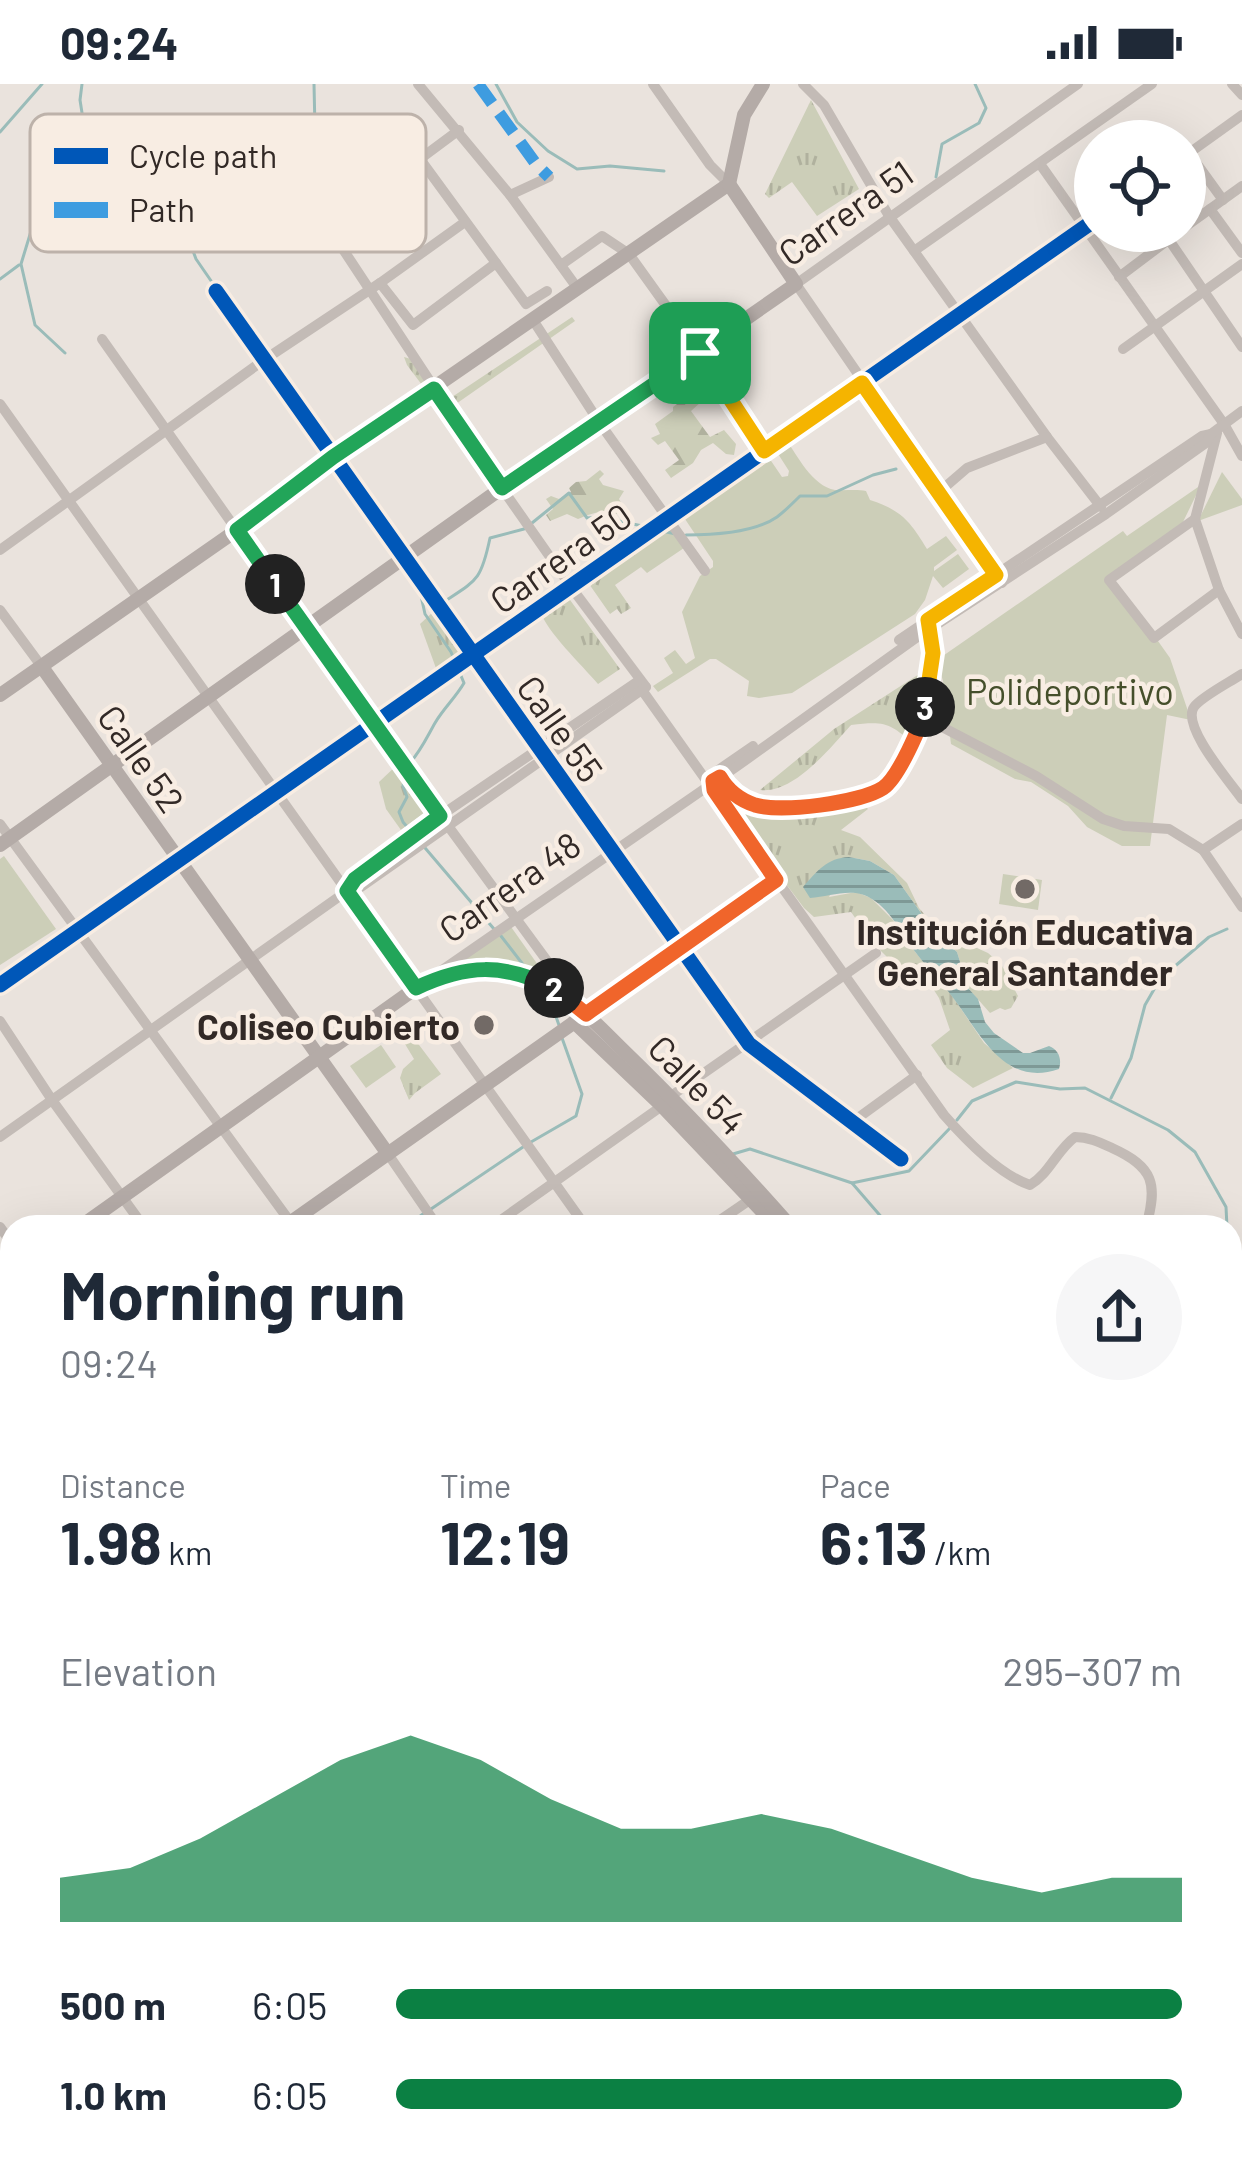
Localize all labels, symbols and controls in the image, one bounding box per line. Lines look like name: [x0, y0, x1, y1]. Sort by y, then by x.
text: 09:24: [60, 15, 178, 69]
legend: [30, 114, 426, 252]
map controls: [1074, 120, 1206, 252]
button: locate: [1074, 120, 1206, 252]
text: Cycle path: [129, 135, 277, 175]
street label: Carrera 51: [770, 150, 920, 274]
text: Path: [129, 189, 195, 229]
pin: [649, 302, 751, 404]
icon: arrive: [667, 320, 733, 386]
street label: Carrera 50: [481, 493, 639, 621]
pin: 1: [245, 554, 305, 614]
text: 1: [269, 564, 281, 604]
street label: Calle 55: [509, 667, 613, 789]
park label: Polideportivo: [966, 669, 1174, 712]
pin: 3: [895, 677, 955, 737]
text: 3: [916, 687, 934, 727]
street label: Calle 52: [90, 696, 194, 820]
street label: Carrera 48: [430, 822, 588, 950]
marker: Institución Educativa General Santander: [1012, 876, 1038, 902]
place label: Institución Educativa General Santander: [856, 909, 1194, 993]
pin: 2: [524, 958, 584, 1018]
text: 2: [545, 968, 563, 1008]
place label: Coliseo Cubierto: [197, 1004, 460, 1047]
marker: Coliseo Cubierto: [471, 1012, 497, 1038]
street label: Calle 54: [640, 1025, 756, 1143]
text: Morning run: [60, 1254, 406, 1333]
button: share: [1056, 1254, 1182, 1380]
text: 09:24: [60, 1339, 158, 1386]
text: Distance: [60, 1465, 186, 1505]
text: Time: [440, 1465, 511, 1505]
text: Pace: [820, 1465, 891, 1505]
text: 1.98: [60, 1505, 162, 1577]
text: 12:19: [440, 1505, 570, 1577]
text: 6:13: [820, 1505, 928, 1577]
text: km: [162, 1532, 212, 1572]
text: /km: [928, 1532, 991, 1572]
text: Elevation: [60, 1647, 217, 1694]
text: 295–307 m: [1003, 1647, 1182, 1694]
text: 500 m: [60, 1981, 166, 2028]
text: 6:05: [252, 1981, 327, 2028]
text: 1.0 km: [60, 2071, 167, 2118]
text: 6:05: [252, 2071, 327, 2118]

